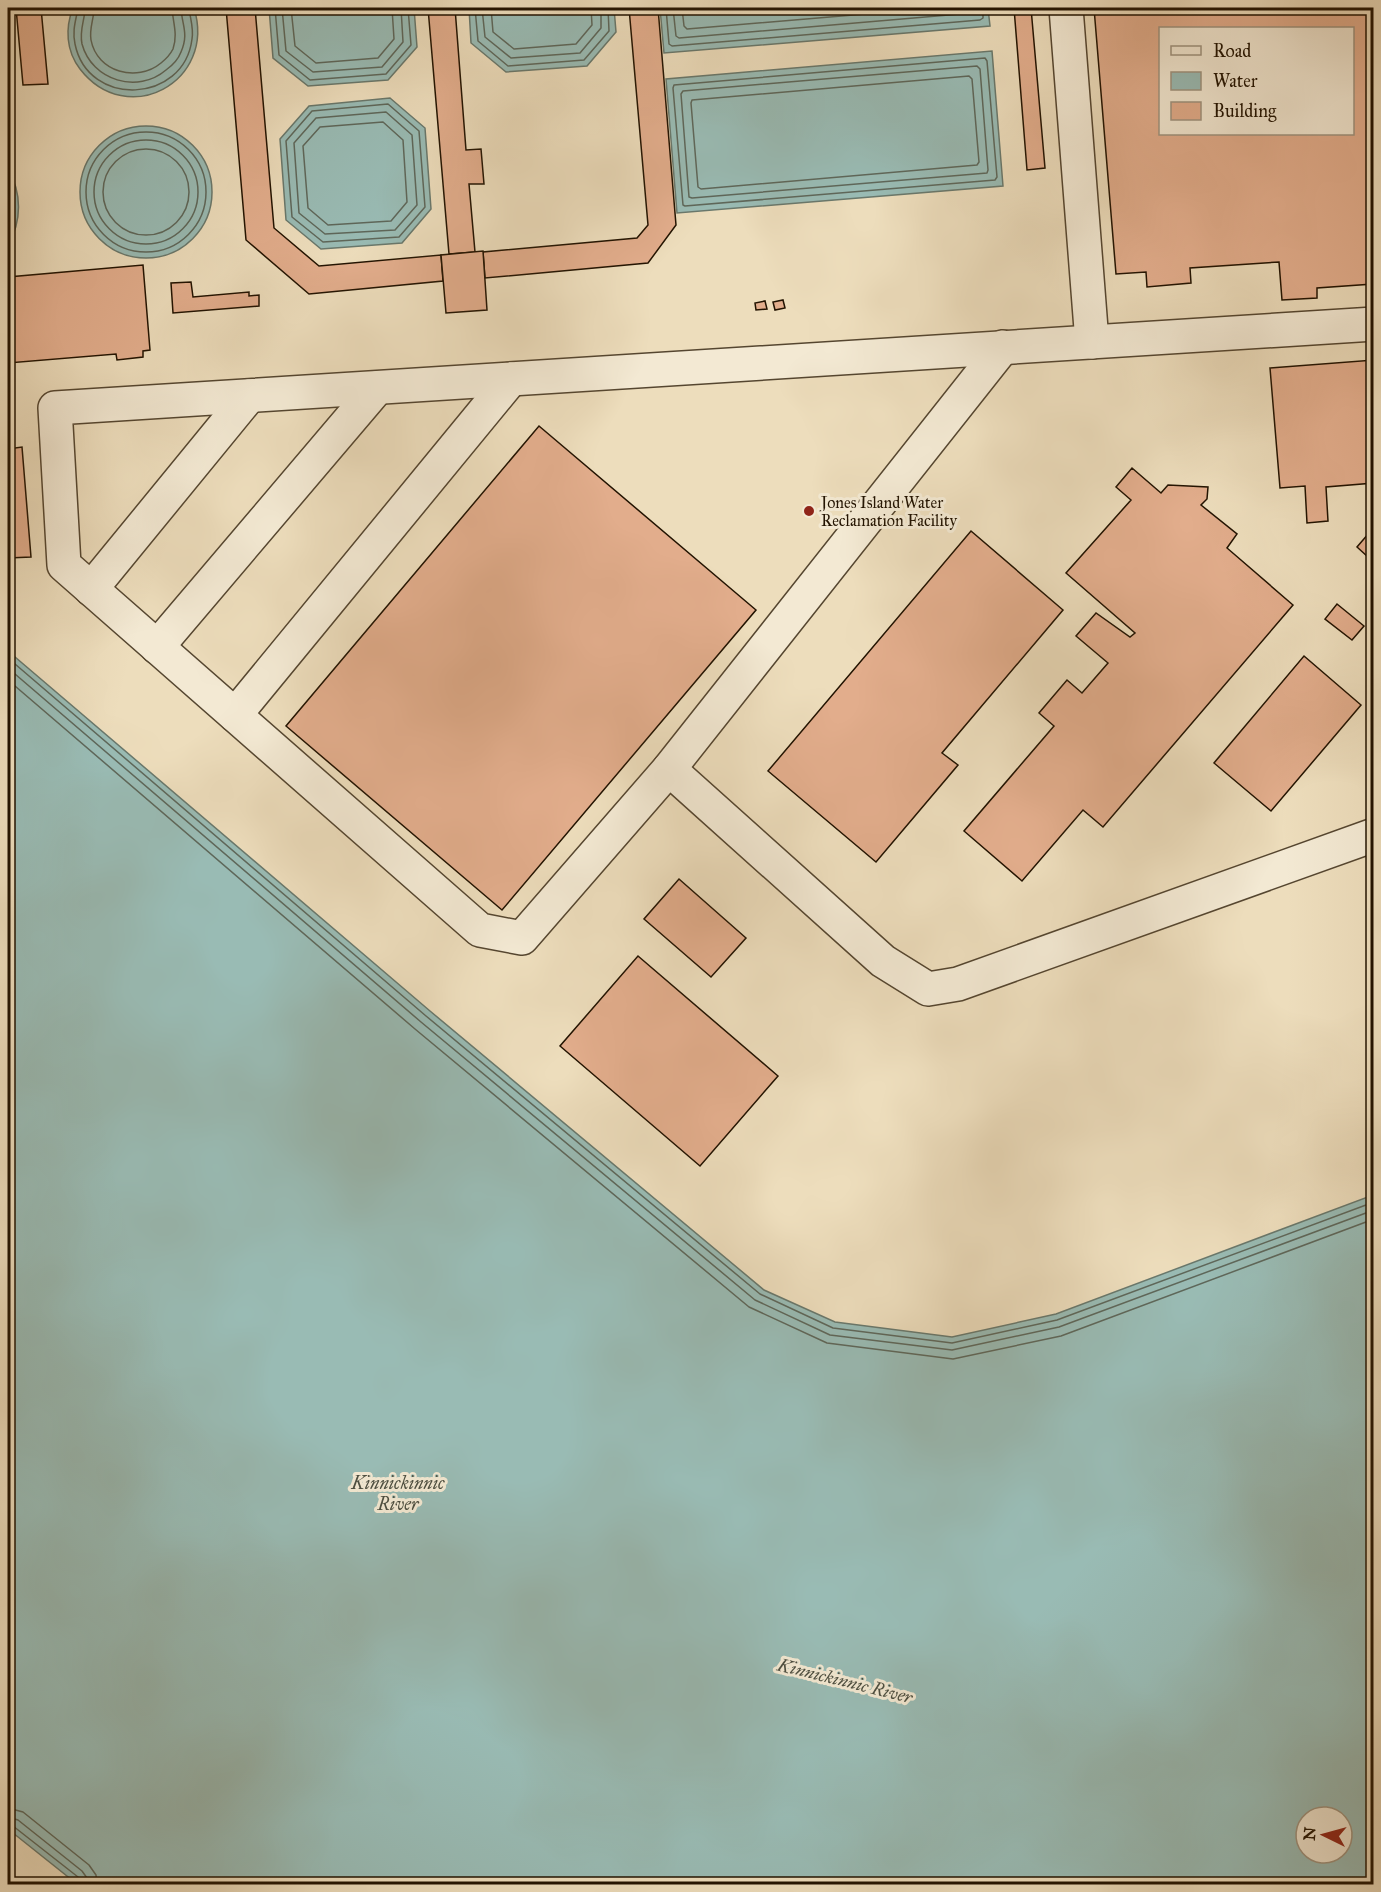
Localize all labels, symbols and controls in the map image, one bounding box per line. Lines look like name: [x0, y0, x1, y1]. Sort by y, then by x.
legend: [1159, 27, 1354, 135]
text: Road: [1213, 40, 1251, 62]
text: Water: [1213, 70, 1258, 92]
text: Building: [1213, 100, 1277, 123]
place label: Jones Island Water Reclamation Facility: [819, 493, 957, 530]
marker: Jones Island Water Reclamation Facility: [802, 504, 816, 518]
water label: Kinnickinnic River: [350, 1472, 445, 1515]
water label: Kinnickinnic River: [774, 1653, 916, 1709]
north arrow: [1294, 1805, 1354, 1865]
text: N: [1299, 1826, 1320, 1841]

